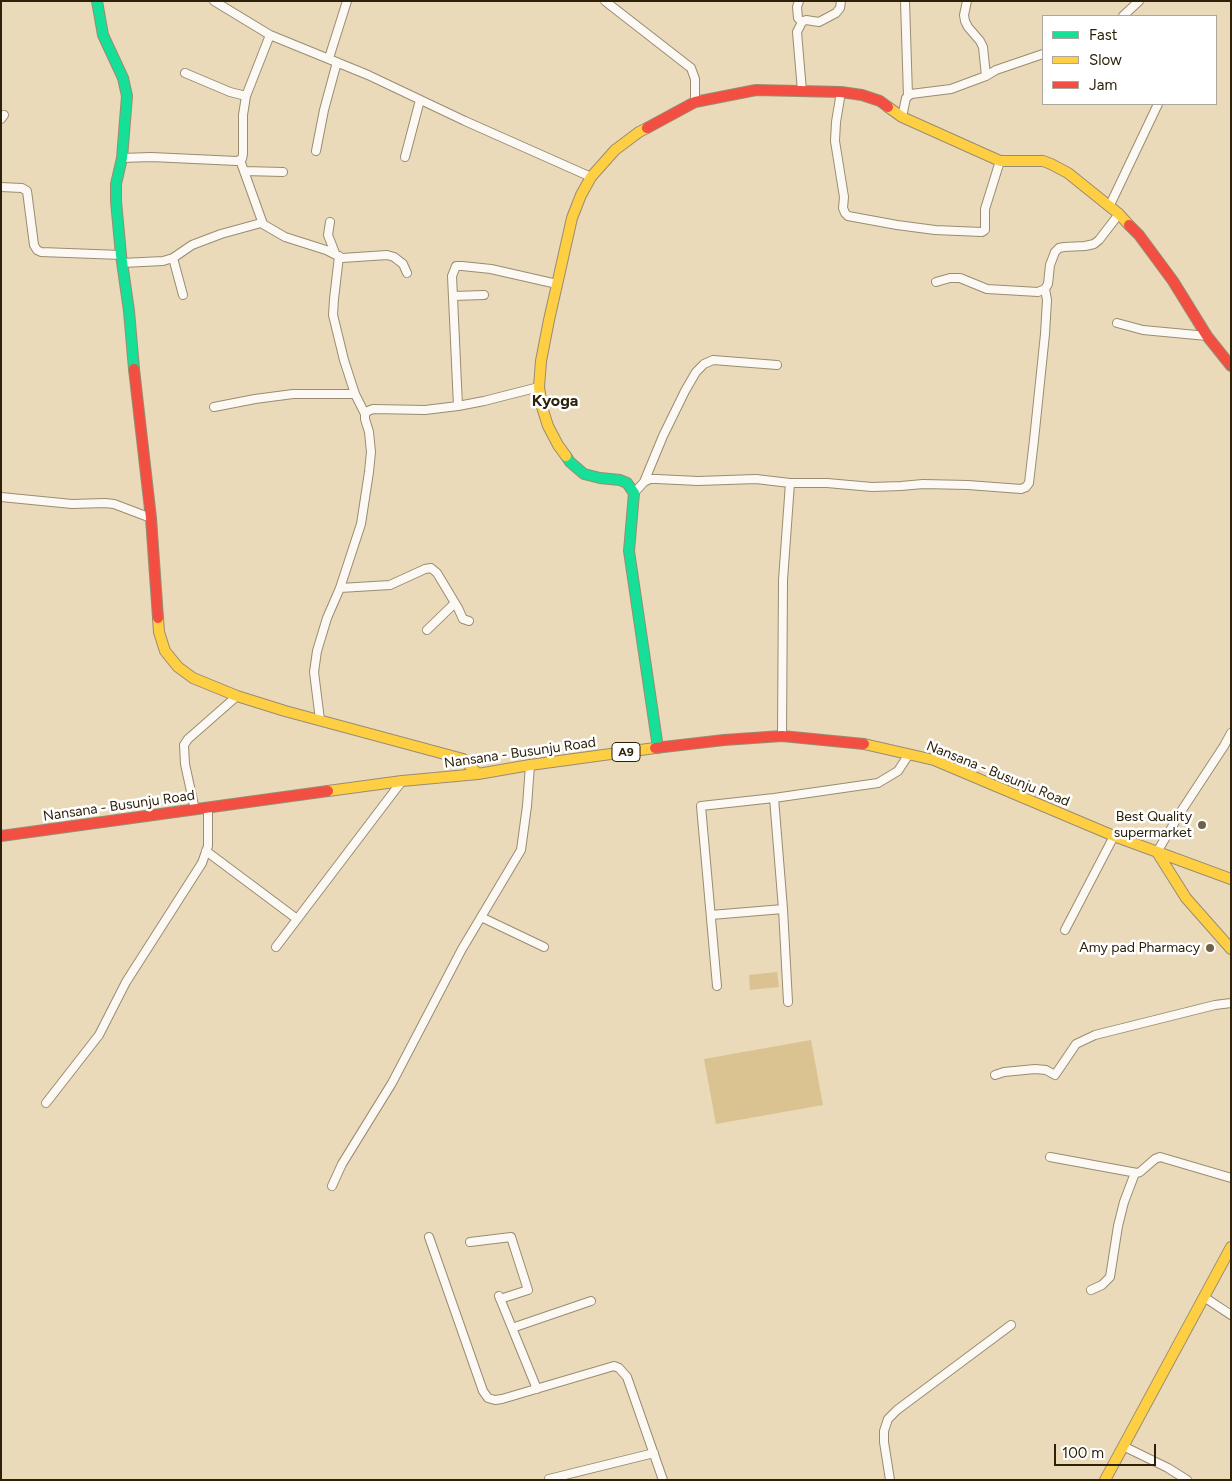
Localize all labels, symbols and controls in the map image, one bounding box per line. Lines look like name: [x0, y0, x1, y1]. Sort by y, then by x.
legend: [1042, 15, 1217, 105]
text: Fast: [1089, 26, 1117, 44]
text: Slow: [1089, 51, 1122, 69]
text: Jam: [1089, 76, 1117, 94]
district label: Kyoga: [532, 391, 578, 411]
street label: Nansana - Busunju Road: [443, 734, 597, 772]
street label: Nansana - Busunju Road: [924, 738, 1072, 810]
road number: A9: [612, 742, 640, 762]
street label: Nansana - Busunju Road: [42, 787, 196, 825]
place label: Best Quality supermarket: [1114, 809, 1192, 842]
marker: Best Quality supermarket: [1196, 819, 1208, 831]
place label: Amy pad Pharmacy: [1079, 940, 1200, 956]
marker: Amy pad Pharmacy: [1204, 942, 1216, 954]
scale bar: [1057, 1434, 1160, 1466]
text: 100 m: [1062, 1444, 1104, 1462]

